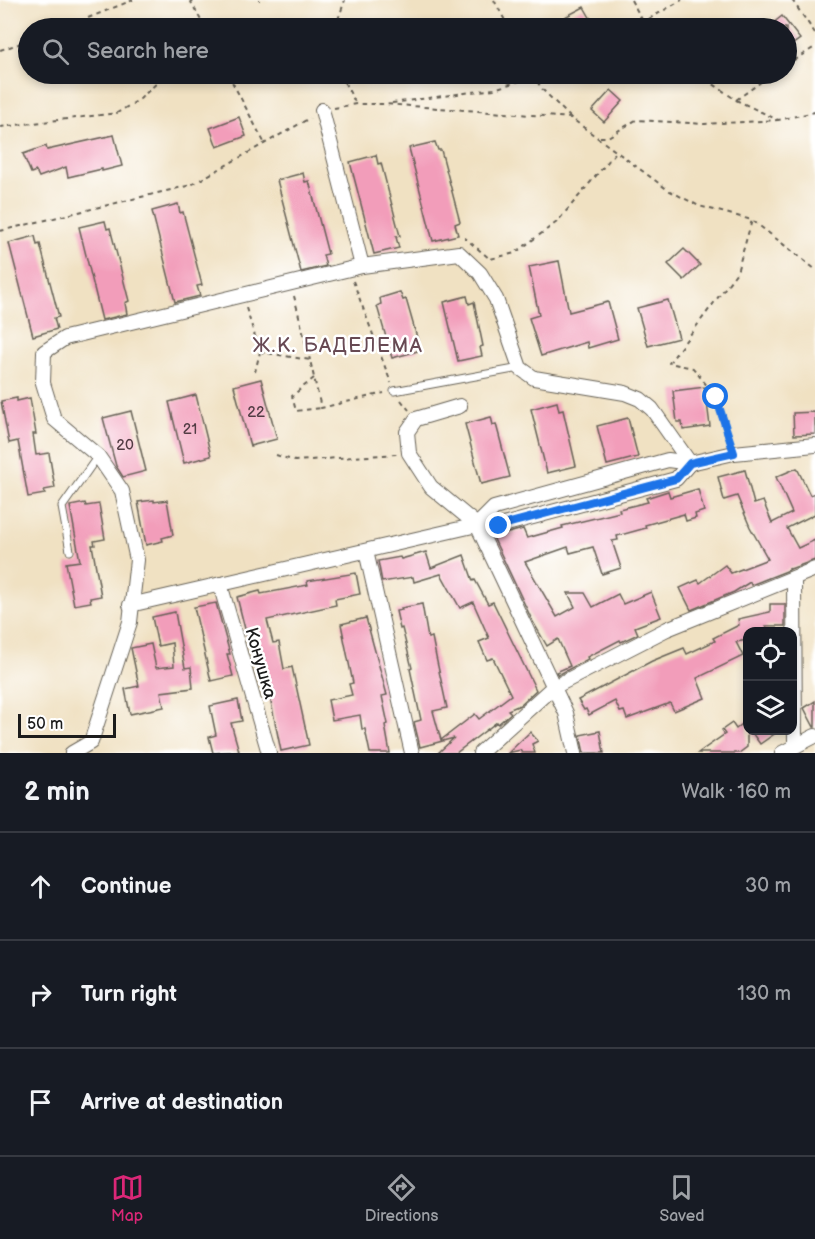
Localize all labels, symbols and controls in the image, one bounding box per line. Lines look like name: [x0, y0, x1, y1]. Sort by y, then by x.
search box: [18, 18, 797, 84]
icon: search: [39, 35, 72, 68]
text: Search here: [87, 38, 209, 65]
district label: Ж.К. БАДЕЛЕМА: [253, 334, 423, 358]
route start: [702, 383, 728, 409]
house number: 22: [247, 403, 265, 422]
house number: 21: [183, 420, 197, 439]
house number: 20: [116, 436, 134, 455]
route end: [485, 512, 511, 538]
street label: Конушка: [240, 625, 281, 702]
map controls: [743, 627, 797, 735]
button: locate: [743, 627, 797, 681]
button: layers: [743, 681, 797, 735]
scale bar: [18, 711, 116, 738]
text: 50 m: [27, 715, 63, 734]
text: 2 min: [24, 777, 90, 808]
text: Walk · 160 m: [682, 780, 791, 804]
icon: ahead: [24, 870, 57, 903]
text: Continue: [81, 873, 171, 900]
text: 30 m: [745, 874, 791, 898]
icon: right: [24, 978, 57, 1011]
text: Turn right: [81, 981, 177, 1008]
text: 130 m: [737, 982, 791, 1006]
icon: arrive: [24, 1086, 57, 1119]
text: Arrive at destination: [81, 1089, 283, 1116]
tab: Map: [111, 1171, 144, 1226]
tab: Directions: [365, 1171, 438, 1226]
tab: Saved: [659, 1171, 704, 1226]

